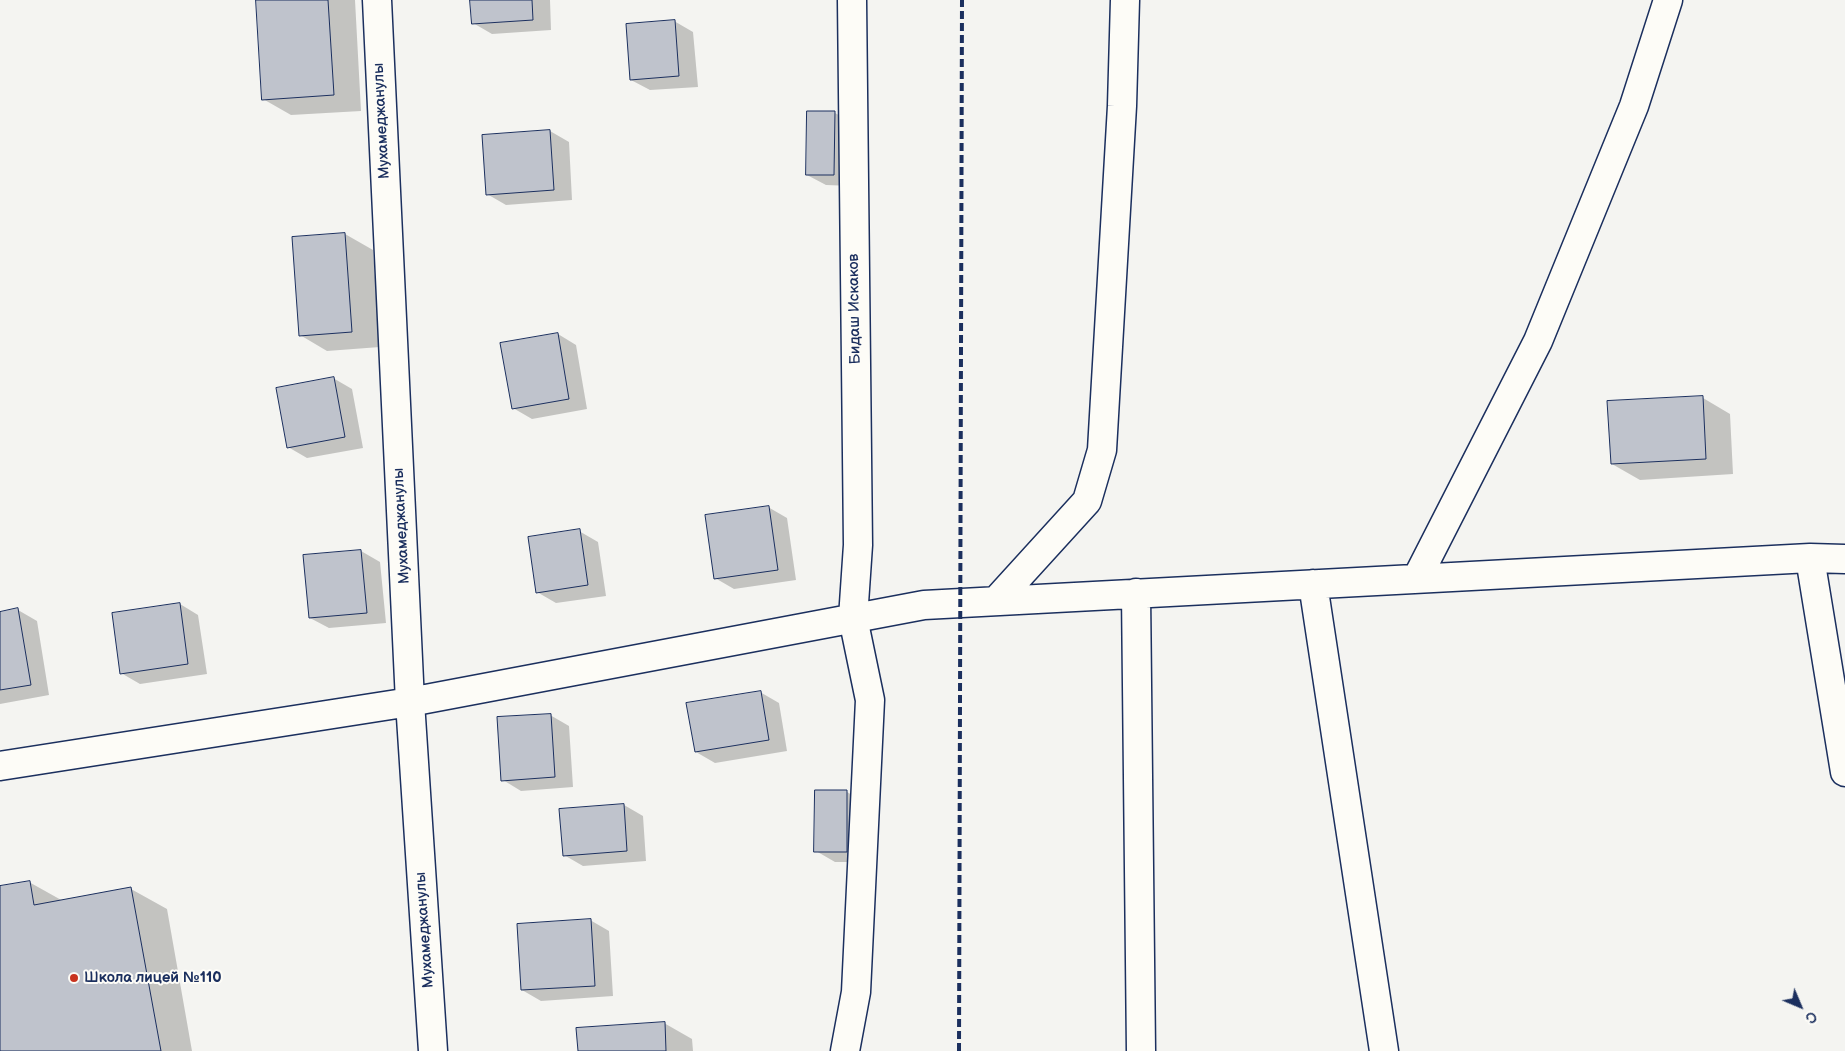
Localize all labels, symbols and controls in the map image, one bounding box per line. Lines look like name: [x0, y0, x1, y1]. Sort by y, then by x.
street label: Мухамеджанулы: [370, 63, 394, 179]
street label: Бидаш Искаков: [845, 253, 865, 365]
street label: Мухамеджанулы: [390, 468, 414, 584]
street label: Мухамеджанулы: [412, 871, 438, 989]
place label: Школа лицей №110: [84, 969, 222, 987]
marker: Школа лицей №110: [68, 972, 80, 984]
north arrow: [1775, 981, 1825, 1031]
text: С: [1802, 1008, 1820, 1026]

